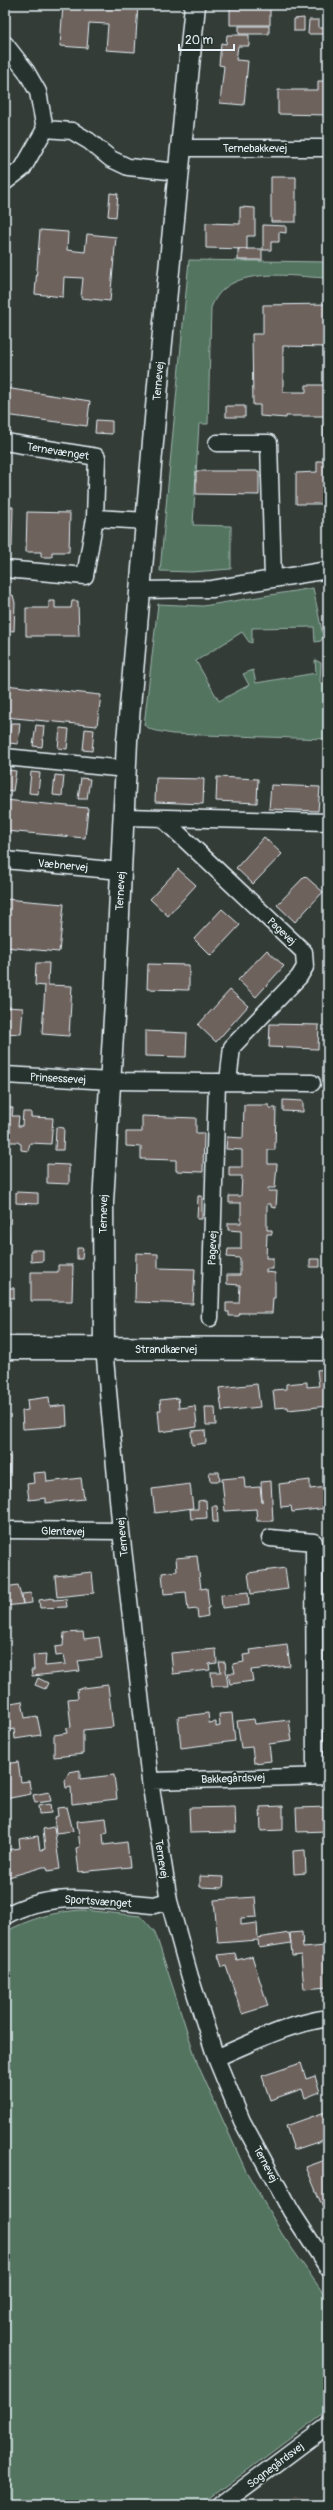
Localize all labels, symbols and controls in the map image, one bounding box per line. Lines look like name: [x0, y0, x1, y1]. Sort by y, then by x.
scale bar: [179, 26, 234, 52]
text: 20 m: [185, 33, 214, 48]
street label: Ternebakkevej: [223, 142, 287, 155]
street label: Ternevej: [150, 361, 167, 401]
street label: Ternevænget: [26, 440, 91, 463]
street label: Væbnervej: [37, 857, 89, 874]
street label: Ternevej: [113, 871, 128, 911]
street label: Pagevej: [265, 915, 299, 948]
street label: Prinsessevej: [30, 1071, 86, 1086]
street label: Ternevej: [97, 1194, 110, 1234]
street label: Pagevej: [205, 1230, 220, 1266]
street label: Strandkærvej: [135, 1343, 197, 1356]
street label: Ternevej: [114, 1517, 131, 1557]
street label: Glentevej: [41, 1525, 85, 1538]
street label: Bakkegårdsvej: [201, 1771, 265, 1786]
street label: Ternevej: [152, 1839, 171, 1880]
street label: Sportsvænget: [64, 1893, 133, 1910]
street label: Ternevej: [251, 2144, 281, 2185]
street label: Sognegårdsvej: [244, 2440, 306, 2491]

